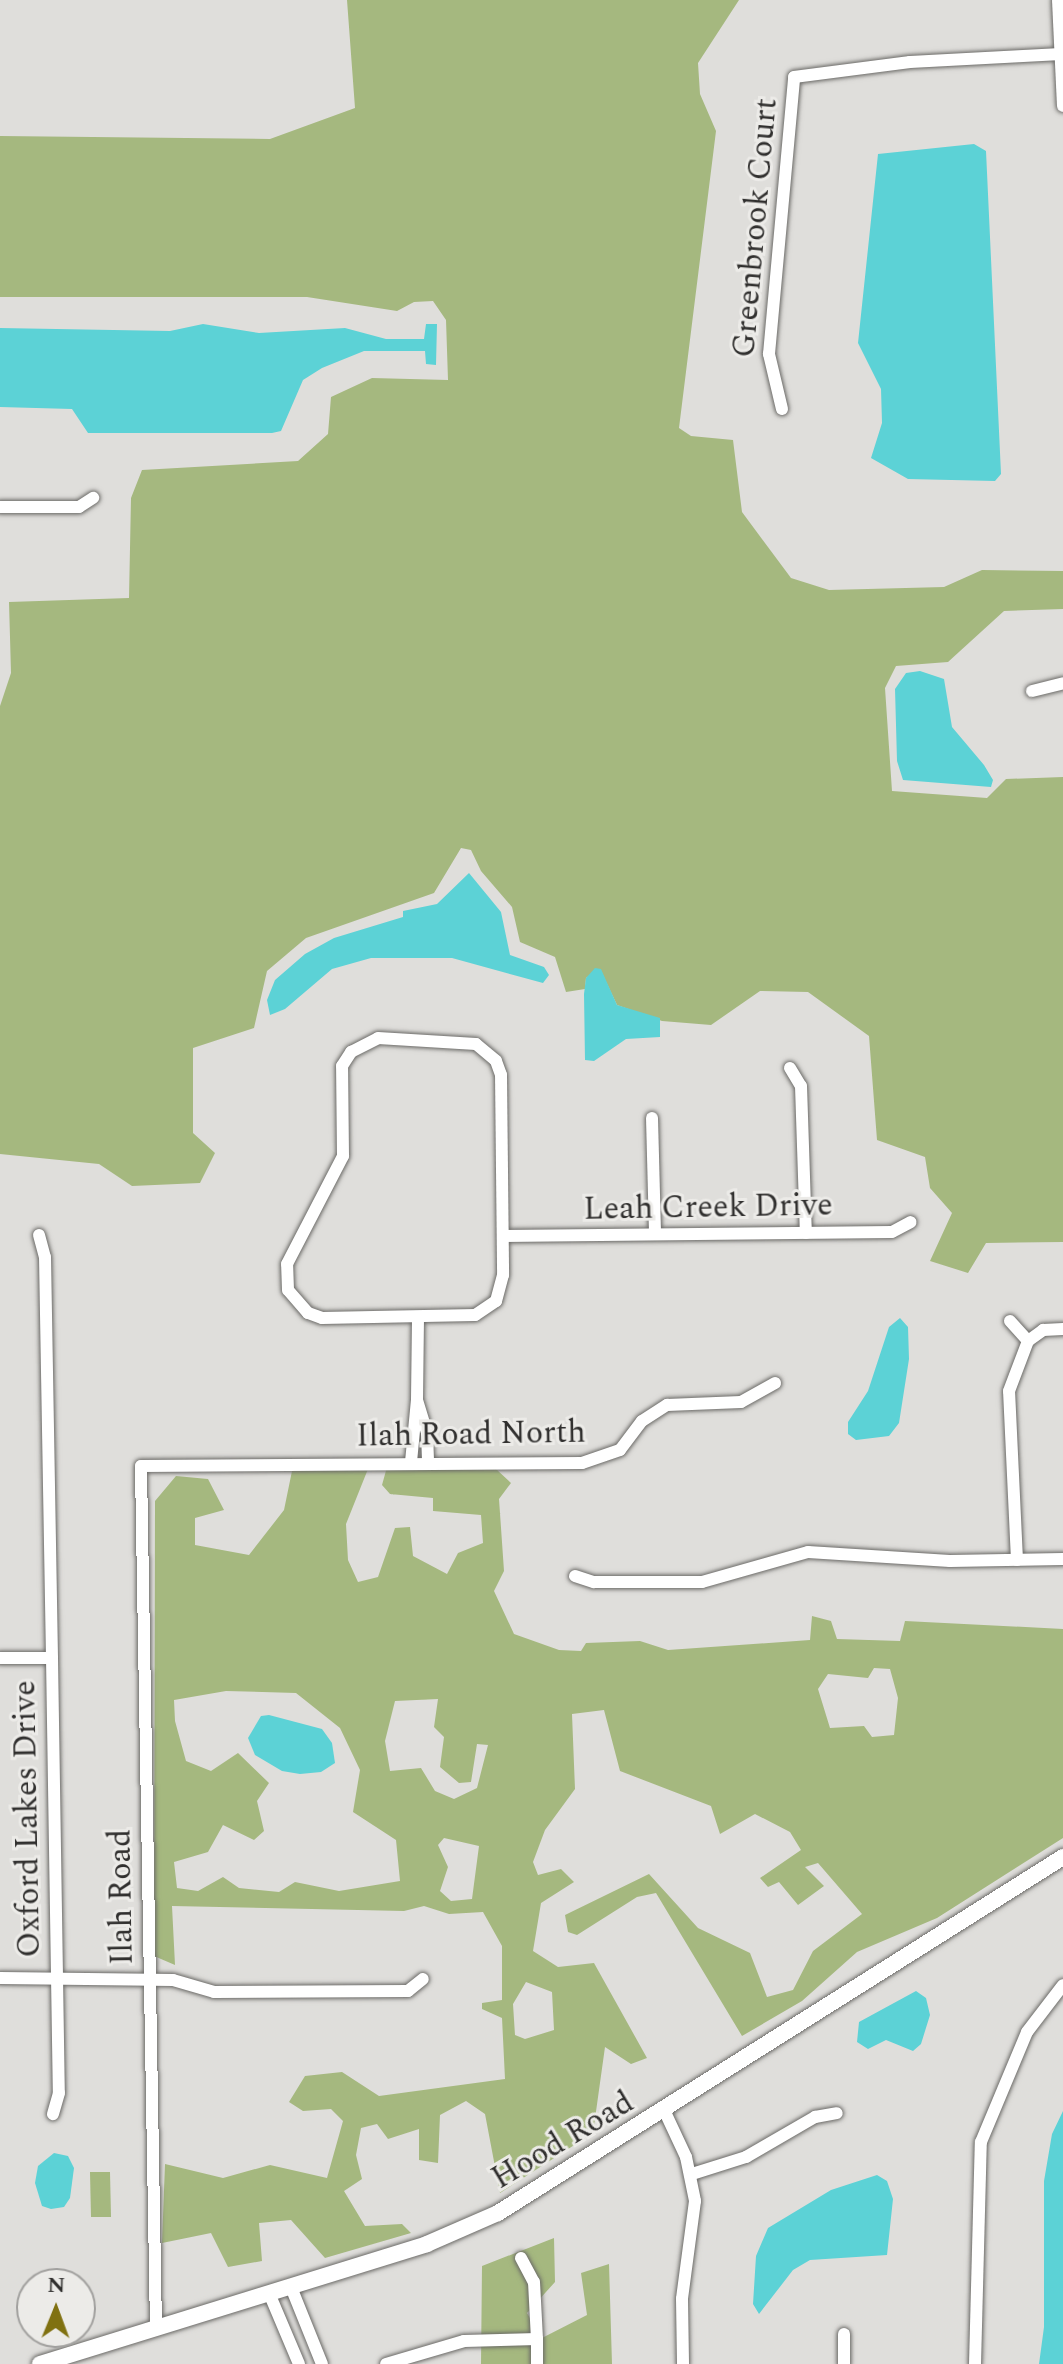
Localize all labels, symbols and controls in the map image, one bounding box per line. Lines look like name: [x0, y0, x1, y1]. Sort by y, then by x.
street label: Greenbrook Court: [726, 97, 786, 359]
street label: Leah Creek Drive: [583, 1187, 833, 1229]
street label: Ilah Road North: [356, 1414, 586, 1456]
street label: Oxford Lakes Drive: [6, 1680, 50, 1958]
street label: Ilah Road: [102, 1829, 142, 1965]
street label: Hood Road: [485, 2084, 641, 2198]
north arrow: [16, 2268, 96, 2348]
text: N: [47, 2269, 66, 2302]

